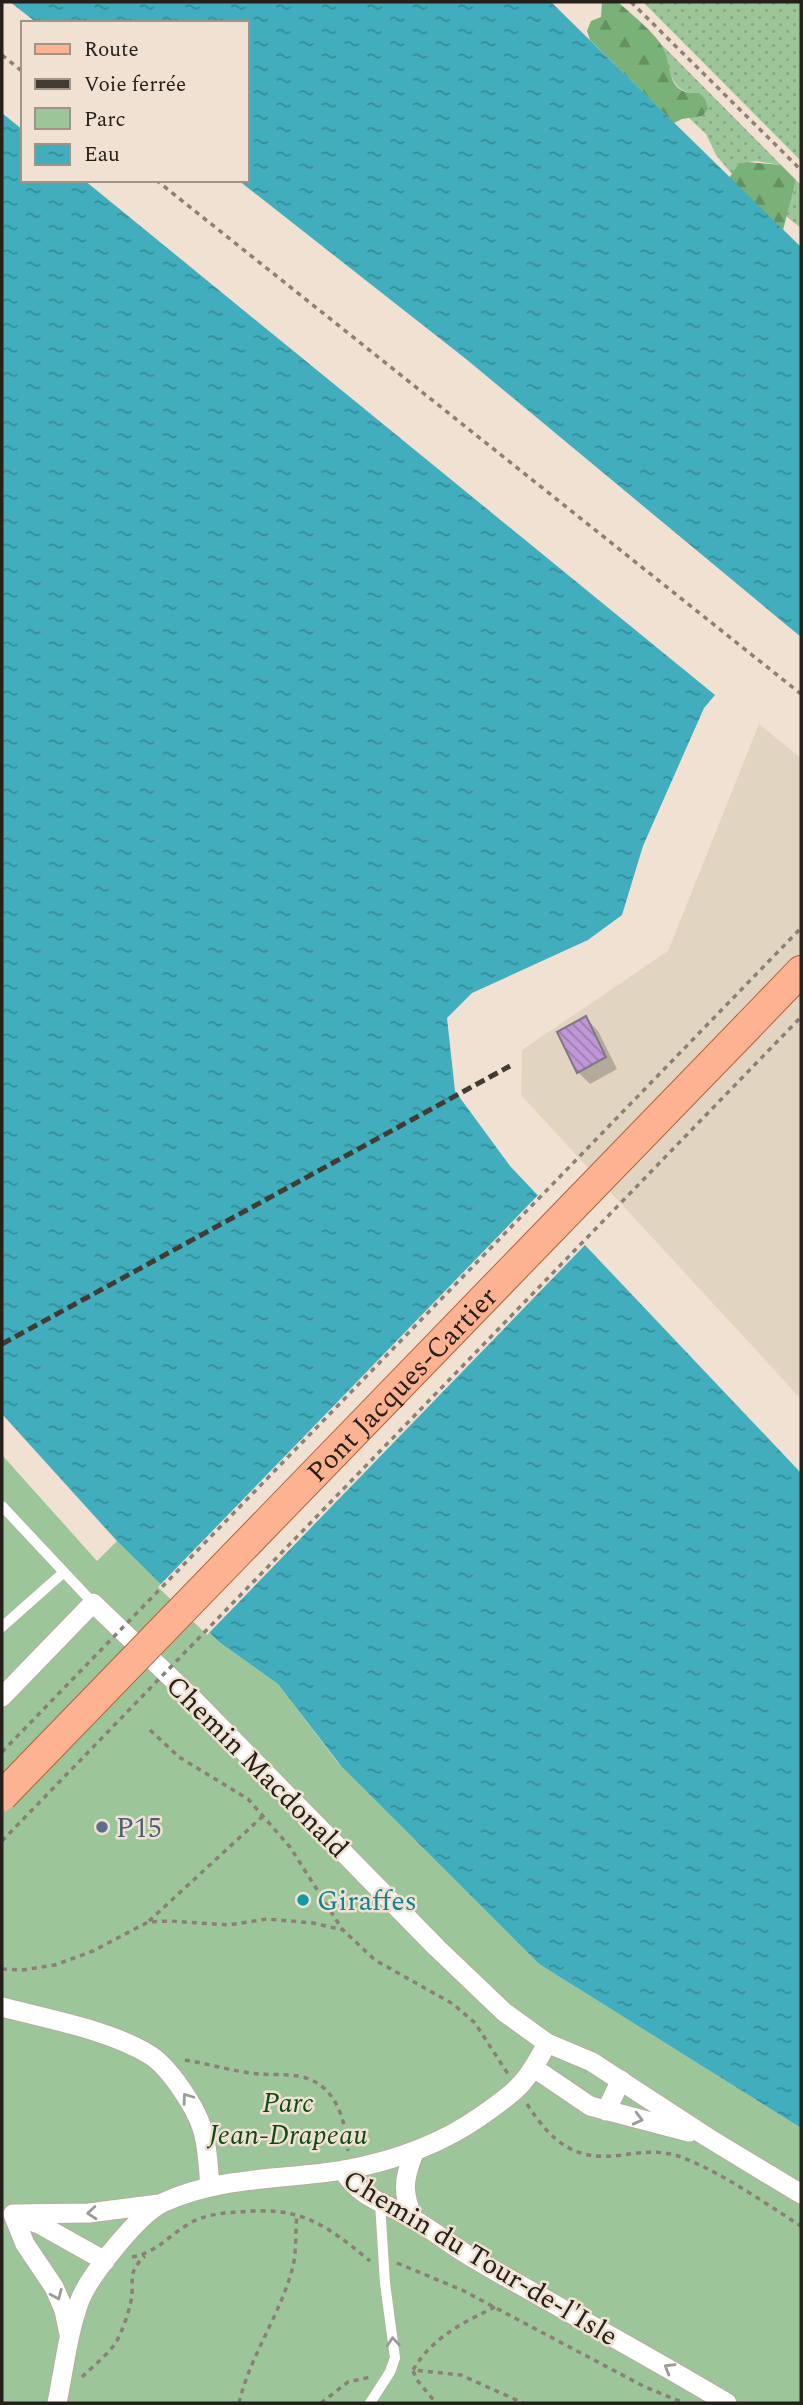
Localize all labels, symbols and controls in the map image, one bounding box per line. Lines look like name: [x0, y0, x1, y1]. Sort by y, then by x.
legend: [21, 21, 248, 182]
text: Route: [84, 34, 139, 66]
text: Voie ferrée: [84, 69, 186, 101]
text: Parc: [84, 104, 126, 136]
text: Eau: [84, 139, 120, 171]
street label: Pont Jacques-Cartier: [297, 1277, 508, 1493]
street label: Chemin Macdonald: [155, 1665, 359, 1869]
place label: P15: [116, 1807, 162, 1850]
marker: P15: [94, 1819, 110, 1835]
place label: Giraffes: [317, 1880, 417, 1923]
marker: Giraffes: [295, 1892, 311, 1908]
park label: Parc Jean-Drapeau: [206, 2082, 368, 2157]
one-way arrow: [182, 2093, 195, 2106]
one-way arrow: [632, 2111, 644, 2125]
street label: Chemin du Tour-de-l'Isle: [334, 2159, 626, 2358]
one-way arrow: [86, 2205, 97, 2220]
one-way arrow: [49, 2288, 63, 2300]
one-way arrow: [386, 2336, 401, 2347]
one-way arrow: [663, 2363, 676, 2376]

